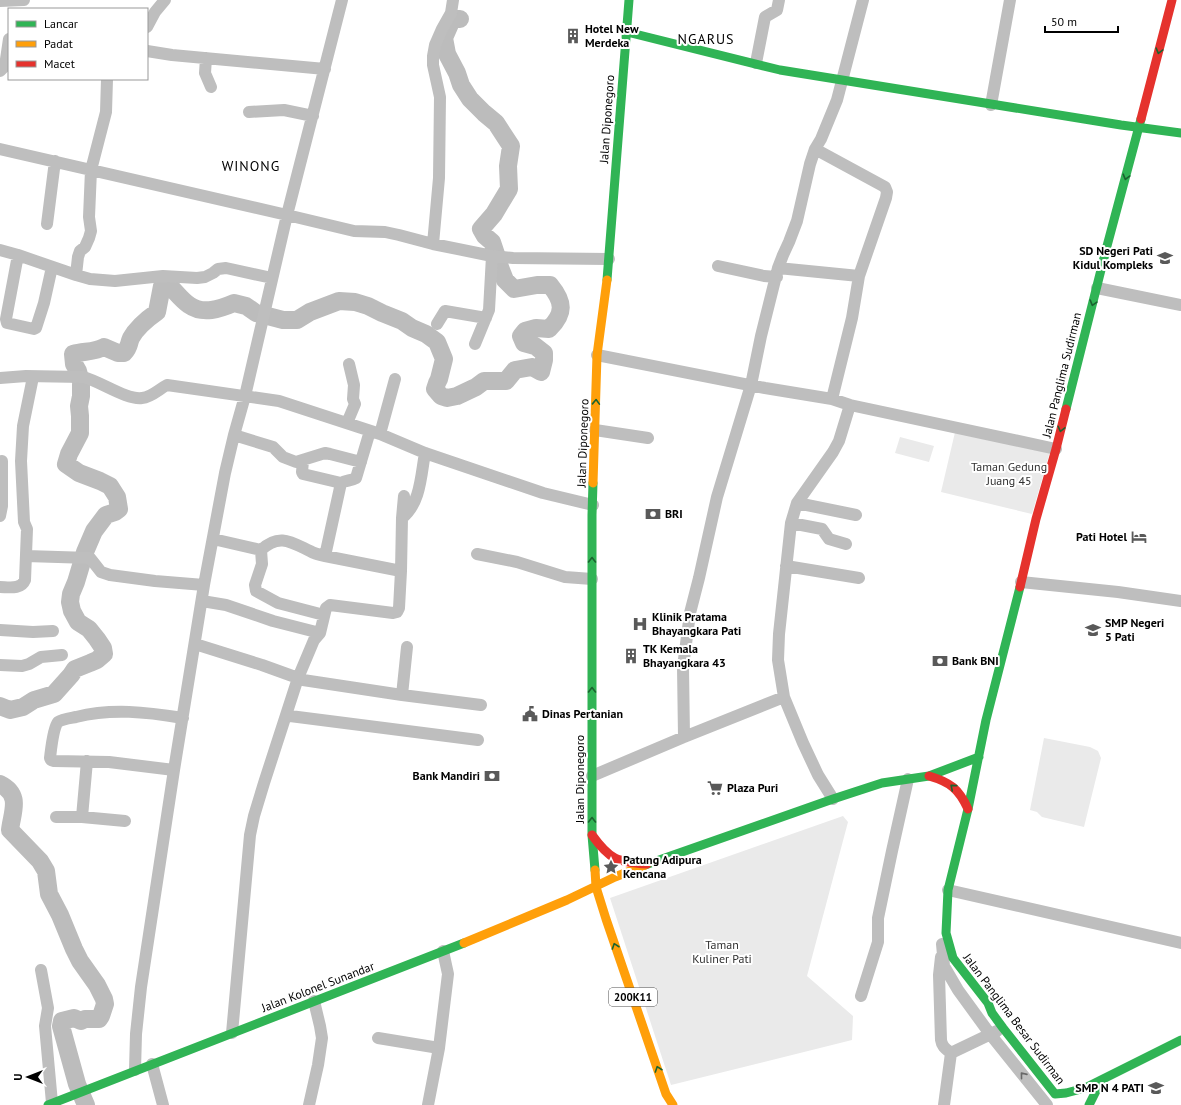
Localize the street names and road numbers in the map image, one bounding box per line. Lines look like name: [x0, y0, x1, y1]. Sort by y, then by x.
street label: Jalan Diponegoro: [596, 74, 617, 165]
street label: Jalan Panglima Sudirman: [1038, 311, 1084, 440]
street label: Jalan Diponegoro: [573, 398, 592, 489]
street label: Jalan Diponegoro: [572, 735, 587, 824]
street label: Jalan Panglima Besar Sudirman: [960, 950, 1068, 1087]
street label: Jalan Kolonel Sunandar: [258, 958, 376, 1015]
road number: 200K11: [609, 988, 657, 1006]

